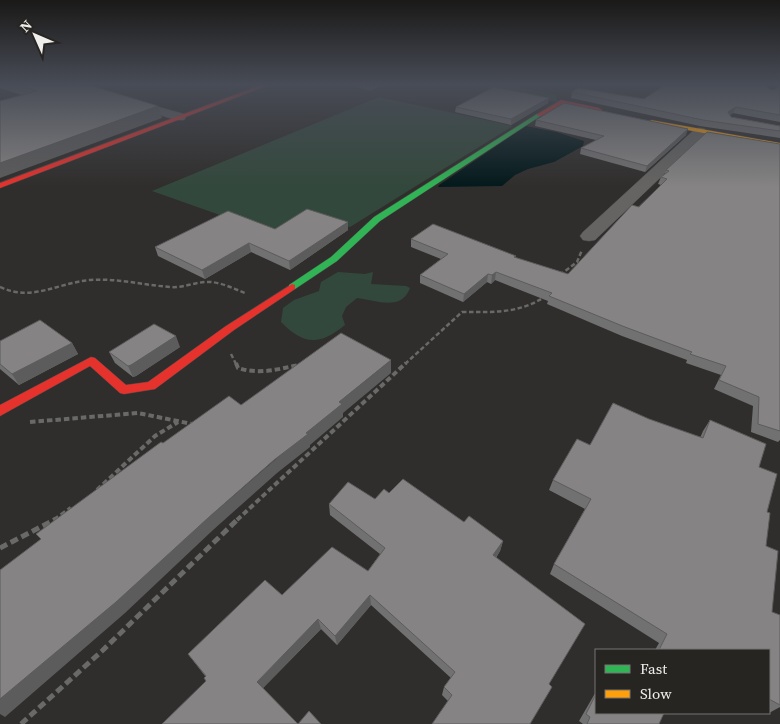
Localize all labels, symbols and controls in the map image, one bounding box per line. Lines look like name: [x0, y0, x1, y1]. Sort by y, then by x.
north arrow: [10, 10, 60, 60]
text: N: [15, 15, 36, 36]
legend: [595, 649, 770, 714]
text: Fast: [640, 658, 667, 679]
text: Slow: [640, 683, 672, 704]

